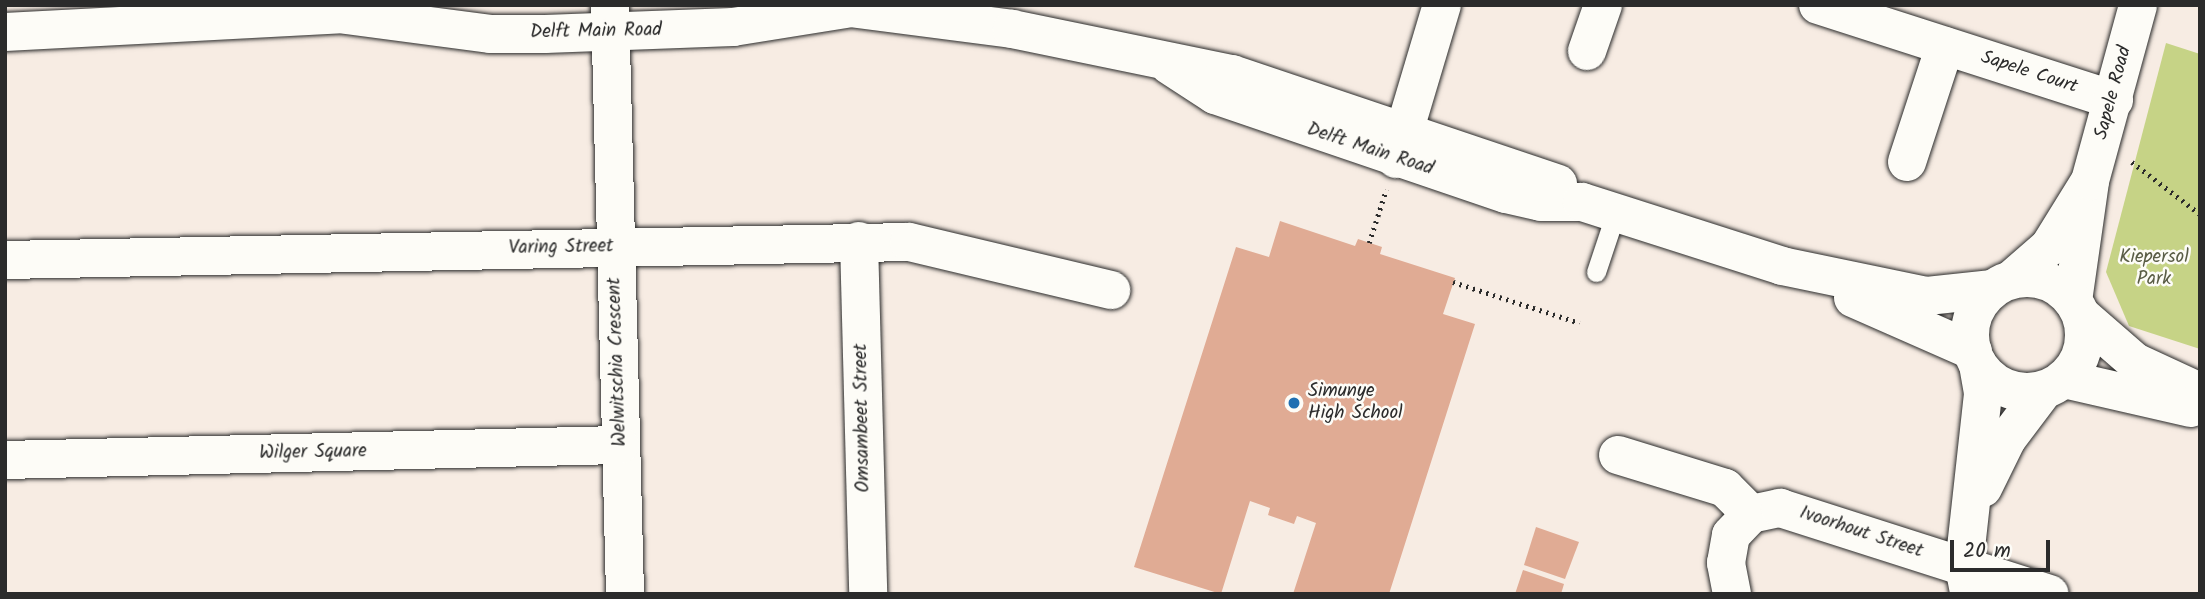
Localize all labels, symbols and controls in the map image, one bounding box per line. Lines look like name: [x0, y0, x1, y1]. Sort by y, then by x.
street label: Delft Main Road: [530, 19, 662, 45]
street label: Sapele Road: [2091, 44, 2137, 142]
street label: Sapele Court: [1978, 47, 2080, 99]
street label: Delft Main Road: [1304, 119, 1436, 181]
street label: Varing Street: [508, 236, 614, 260]
park label: Kiepersol Park: [2119, 247, 2189, 291]
street label: Welwitschia Crescent: [604, 277, 632, 447]
street label: Omsambeet Street: [850, 343, 876, 493]
place label: Simunye High School: [1308, 381, 1403, 425]
marker: Simunye High School: [1286, 395, 1302, 411]
street label: Wilger Square: [259, 441, 367, 465]
street label: Ivoorhout Street: [1796, 502, 1926, 564]
scale bar: [1953, 526, 2053, 570]
text: 20 m: [1963, 535, 2011, 568]

